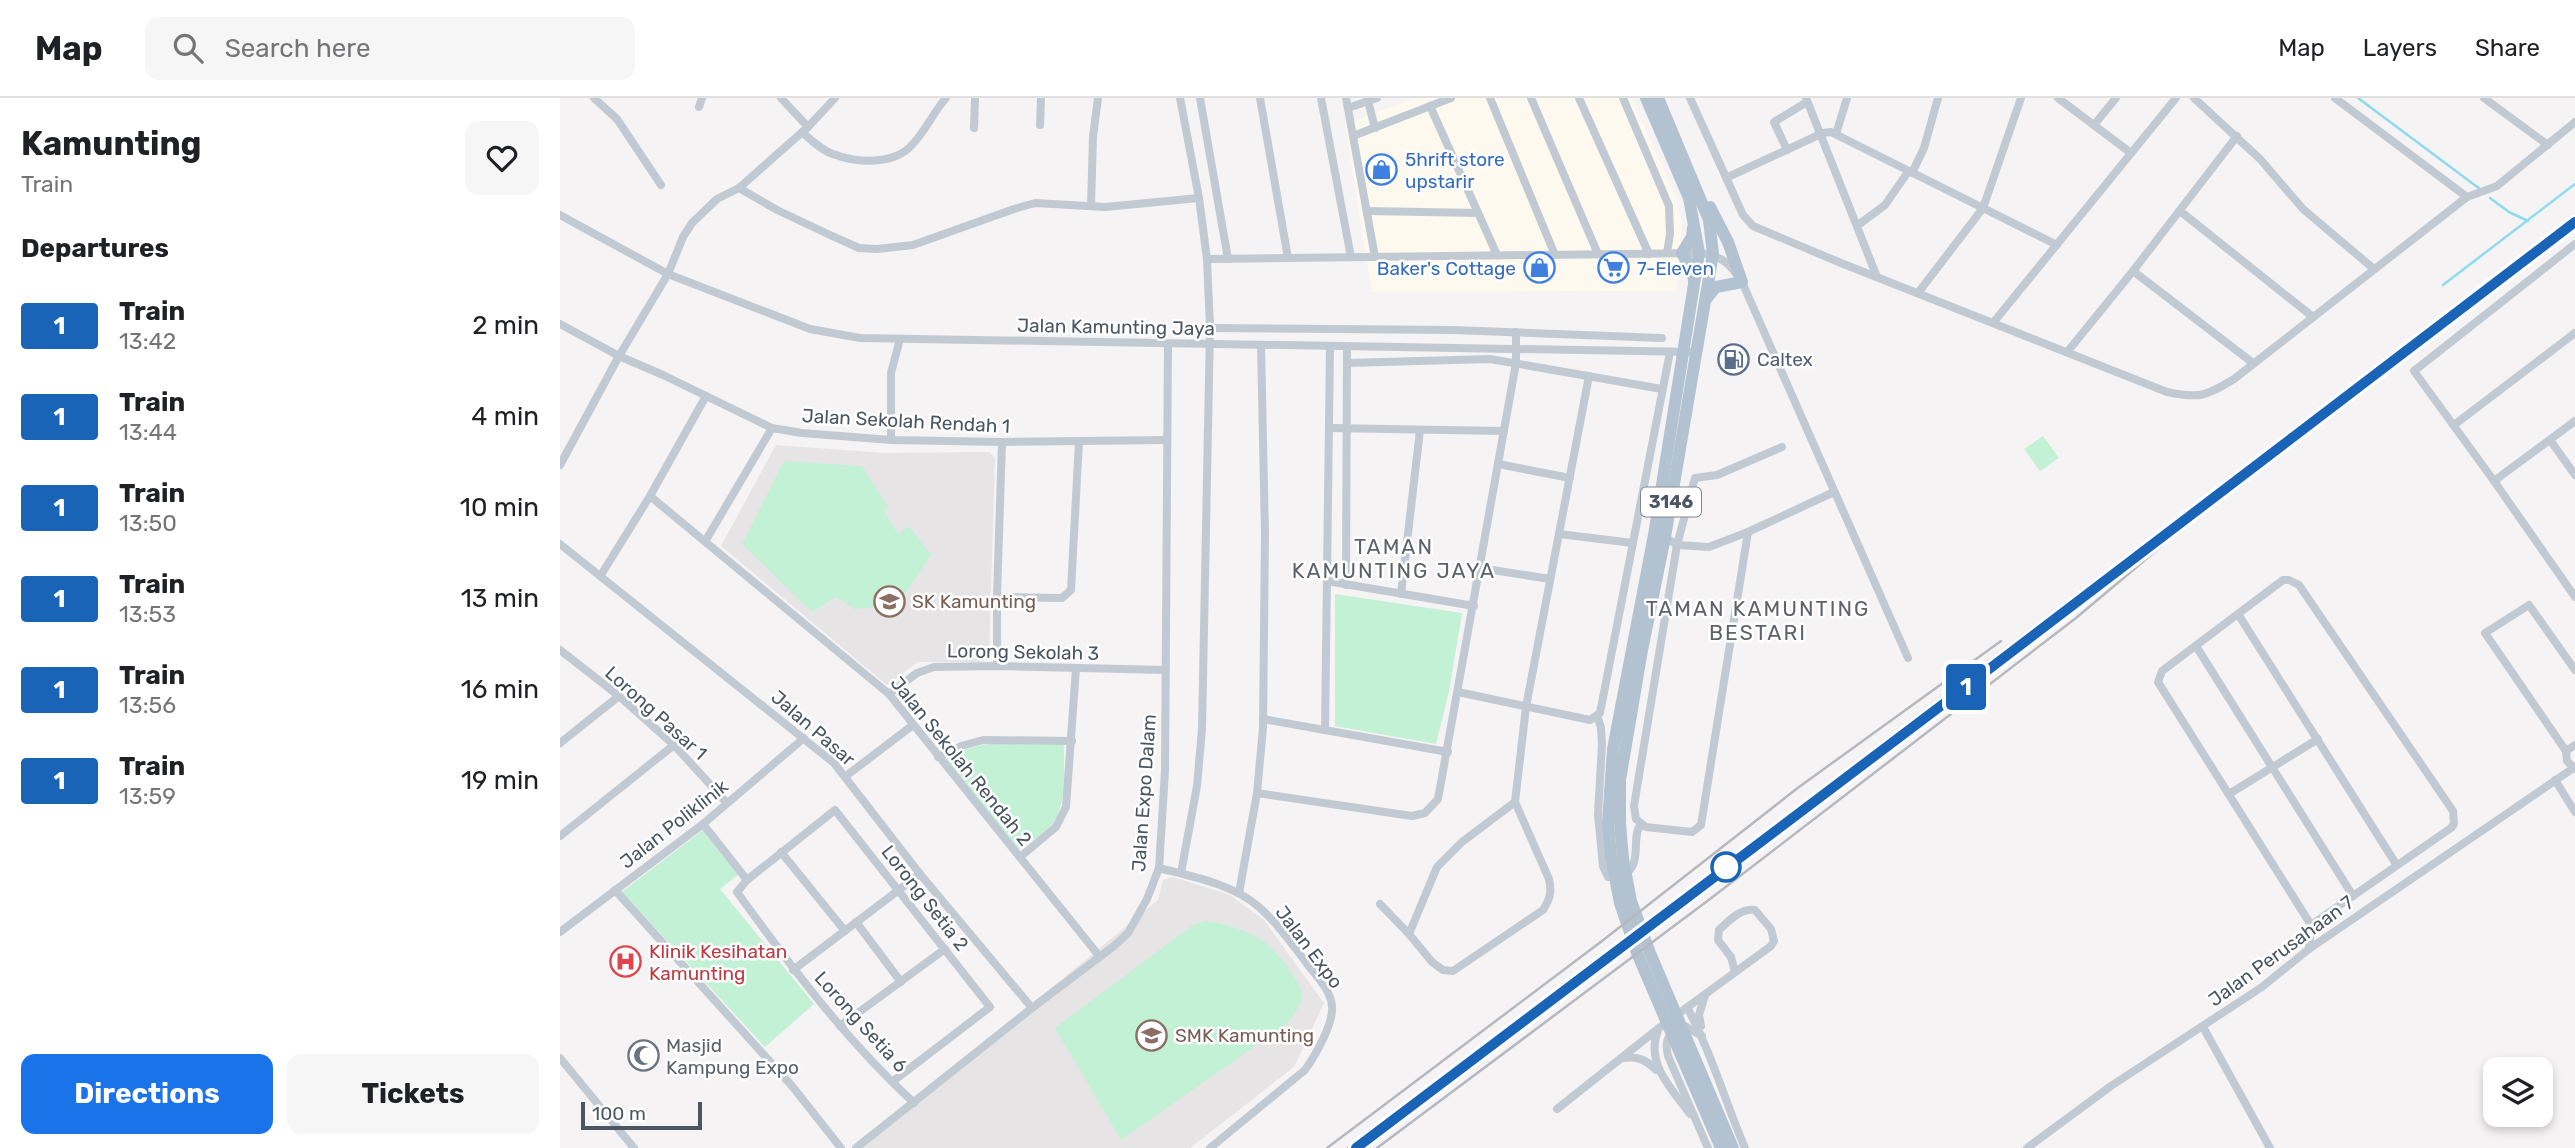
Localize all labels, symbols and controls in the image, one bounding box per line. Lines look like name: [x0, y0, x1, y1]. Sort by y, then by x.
search box: [145, 17, 635, 80]
text: Map: [35, 29, 103, 68]
icon: search: [169, 29, 207, 67]
text: Search here: [225, 33, 370, 64]
text: Map: [2278, 34, 2325, 62]
text: Layers: [2363, 34, 2437, 62]
text: Share: [2475, 34, 2540, 62]
button: heart: [465, 121, 539, 195]
text: Kamunting: [21, 124, 202, 163]
place label: 5hrift store upstarir: [1405, 148, 1505, 193]
shop icon: 5hrift store upstarir: [1365, 153, 1399, 187]
text: Train: [21, 170, 73, 198]
text: Departures: [21, 233, 169, 264]
shop icon: Baker's Cottage: [1522, 251, 1556, 285]
supermarket icon: 7-Eleven: [1597, 251, 1631, 285]
place label: Baker's Cottage: [1377, 257, 1516, 280]
place label: 7-Eleven: [1637, 257, 1714, 280]
text: Train: [119, 296, 185, 327]
text: 2 min: [472, 310, 539, 341]
text: 1: [54, 312, 65, 340]
street label: Jalan Kamunting Jaya: [1017, 314, 1215, 340]
text: 13:42: [119, 327, 176, 355]
fuel station icon: Caltex: [1717, 342, 1751, 376]
place label: Caltex: [1757, 348, 1813, 371]
text: Train: [119, 387, 185, 418]
text: 4 min: [471, 401, 539, 432]
text: 1: [54, 403, 65, 431]
street label: Jalan Sekolah Rendah 1: [801, 404, 1011, 438]
text: 13:44: [119, 418, 177, 446]
text: Train: [119, 478, 185, 509]
road number: 3146: [1641, 488, 1701, 516]
text: 10 min: [460, 492, 539, 523]
text: 1: [54, 494, 65, 522]
text: 13:50: [119, 509, 177, 537]
district label: TAMAN KAMUNTING JAYA: [1292, 534, 1496, 583]
text: Train: [119, 569, 185, 600]
text: 13 min: [461, 583, 539, 614]
school or university icon: SK Kamunting: [872, 584, 906, 618]
text: 1: [54, 585, 65, 613]
place label: SK Kamunting: [912, 590, 1036, 613]
district label: TAMAN KAMUNTING BESTARI: [1646, 596, 1870, 645]
text: 13:53: [119, 600, 176, 628]
street label: Lorong Sekolah 3: [947, 639, 1099, 665]
text: Train: [119, 660, 185, 691]
street label: Lorong Pasar 1: [600, 661, 712, 765]
line badge: 1: [1943, 664, 1989, 710]
street label: Jalan Sekolah Rendah 2: [886, 672, 1036, 850]
text: 1: [1960, 673, 1972, 701]
text: 16 min: [461, 674, 539, 705]
text: 1: [54, 676, 65, 704]
street label: Jalan Pasar: [766, 685, 860, 771]
text: 13:56: [119, 691, 176, 719]
street label: Jalan Expo Dalam: [1127, 713, 1161, 873]
text: Train: [119, 751, 185, 782]
text: 19 min: [461, 765, 539, 796]
text: 1: [54, 767, 65, 795]
street label: Jalan Poliklinik: [615, 775, 733, 873]
text: 13:59: [119, 782, 176, 810]
street label: Lorong Setia 2: [877, 841, 973, 955]
unlabelled marker: [1711, 852, 1741, 882]
street label: Jalan Perusahaan 7: [2204, 890, 2358, 1011]
street label: Jalan Expo: [1270, 901, 1348, 993]
place label: Klinik Kesihatan Kamunting: [649, 940, 787, 985]
hospital icon: Klinik Kesihatan Kamunting: [609, 945, 643, 979]
street label: Lorong Setia 6: [810, 967, 912, 1077]
school or university icon: SMK Kamunting: [1135, 1018, 1169, 1052]
place label: SMK Kamunting: [1175, 1024, 1314, 1047]
place label: Masjid Kampung Expo: [666, 1034, 799, 1079]
mosque icon: Masjid Kampung Expo: [626, 1039, 660, 1073]
button: Directions: [21, 1054, 273, 1134]
button: Tickets: [287, 1054, 539, 1134]
map controls: [2483, 1057, 2553, 1127]
button: layers: [2483, 1057, 2553, 1127]
scale bar: [581, 1099, 702, 1131]
text: 100 m: [592, 1102, 646, 1125]

